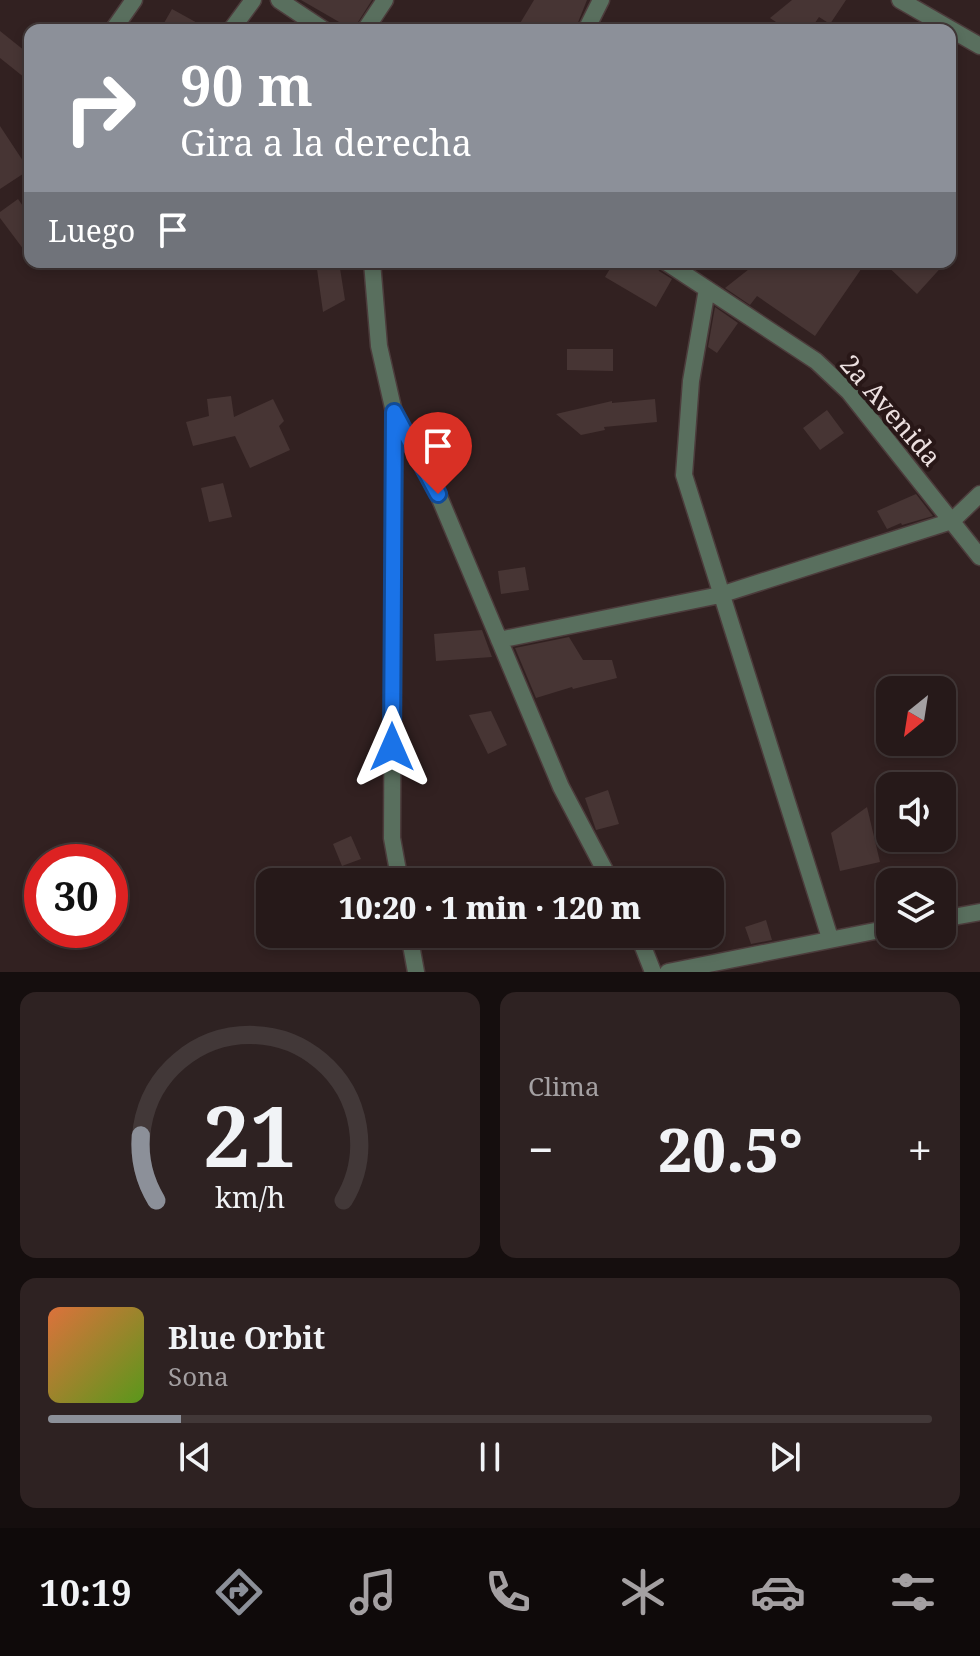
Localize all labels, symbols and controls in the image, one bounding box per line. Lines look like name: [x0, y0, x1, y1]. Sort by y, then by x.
text: 90 m: [180, 46, 313, 122]
icon: right: [48, 56, 152, 160]
text: Gira a la derecha: [180, 118, 472, 167]
icon: arrive: [151, 208, 195, 252]
text: Luego: [48, 210, 135, 251]
street label: 2a Avenida: [832, 346, 950, 474]
pin: [404, 412, 472, 494]
icon: arrive: [416, 424, 460, 468]
north arrow: [876, 676, 956, 756]
map controls: [876, 676, 956, 948]
position arrow: [350, 705, 434, 789]
button: sound: [876, 772, 956, 852]
speed limit sign: 30: [24, 844, 128, 948]
button: layers: [876, 868, 956, 948]
text: 10:20 · 1 min · 120 m: [339, 887, 641, 928]
text: Clima: [528, 1068, 600, 1104]
text: 21: [203, 1078, 297, 1191]
text: 20.5°: [658, 1108, 803, 1190]
text: −: [528, 1119, 553, 1179]
text: +: [907, 1119, 932, 1179]
text: km/h: [215, 1177, 285, 1216]
text: Blue Orbit: [168, 1317, 325, 1358]
text: Sona: [168, 1358, 229, 1394]
icon: previous: [173, 1435, 217, 1479]
icon: pause: [468, 1435, 512, 1479]
icon: next: [763, 1435, 807, 1479]
icon: directions: [211, 1564, 267, 1620]
icon: music: [345, 1564, 401, 1620]
icon: phone: [480, 1564, 536, 1620]
icon: climate: [615, 1564, 671, 1620]
icon: car: [750, 1564, 806, 1620]
icon: filters: [885, 1564, 941, 1620]
text: 10:19: [39, 1568, 132, 1617]

